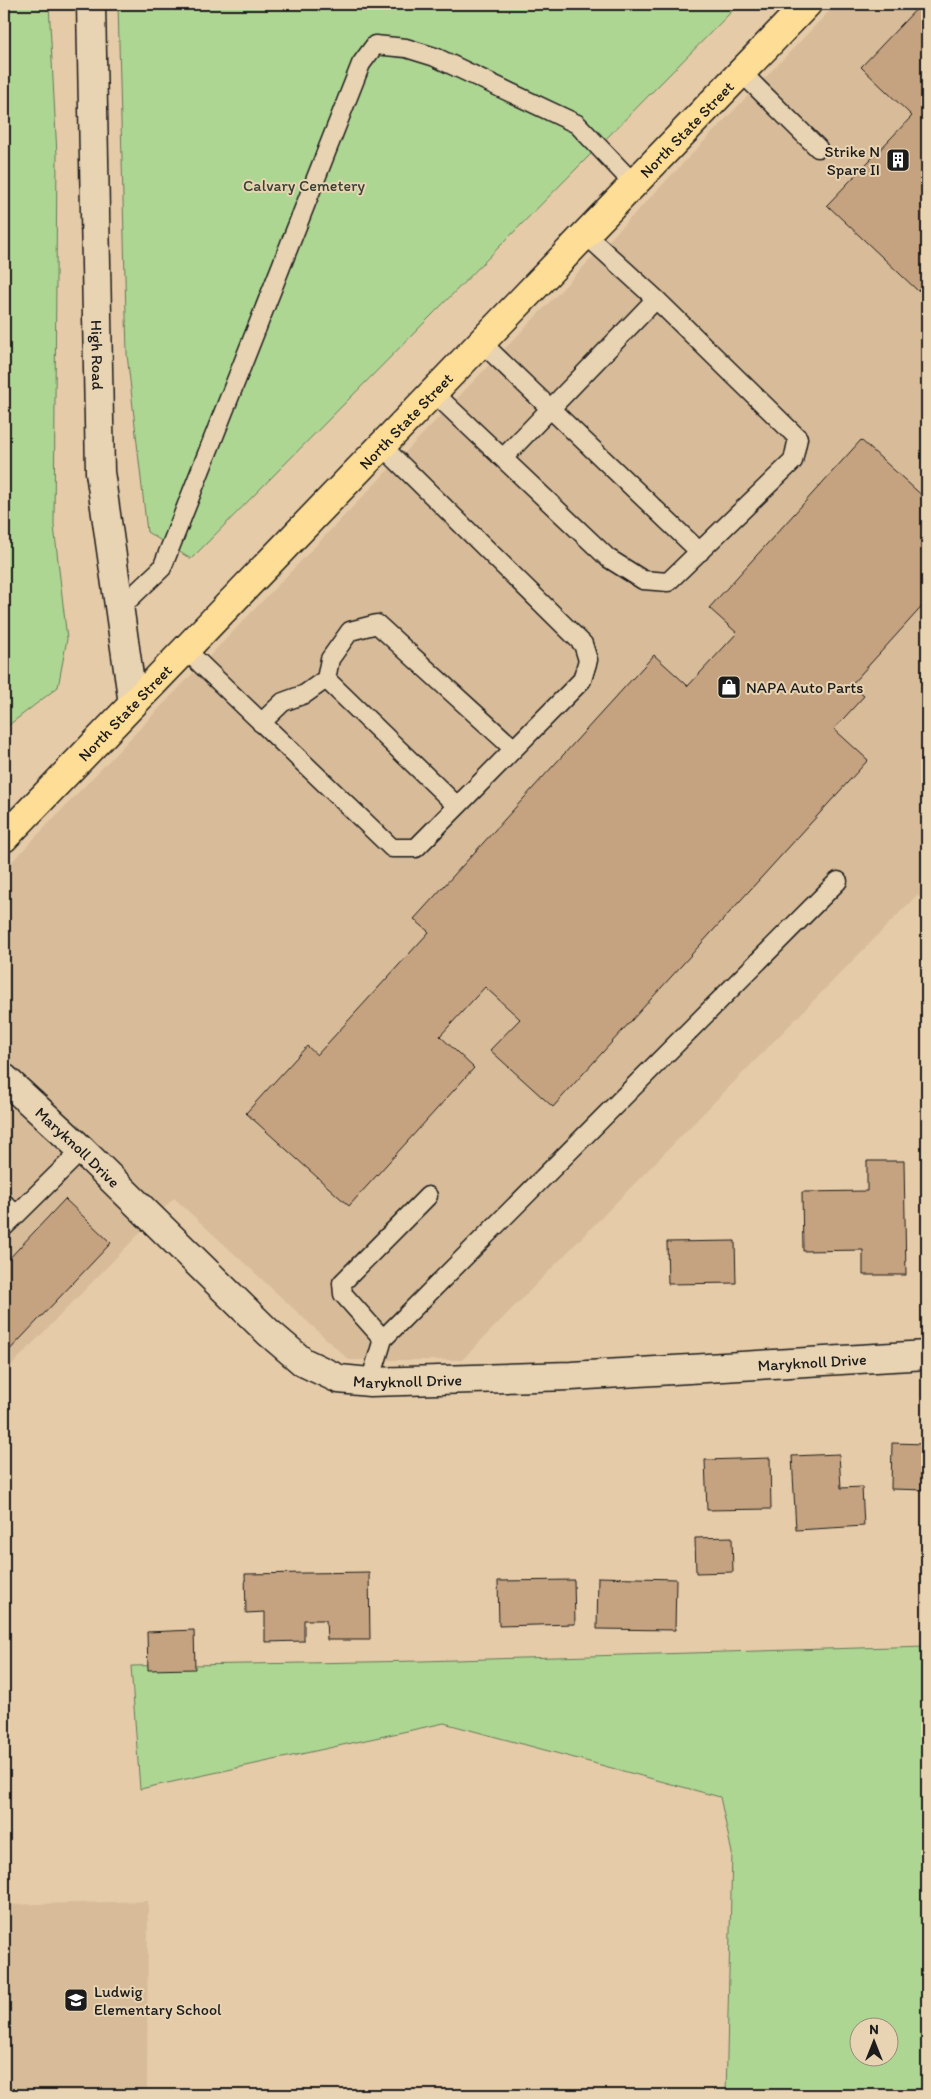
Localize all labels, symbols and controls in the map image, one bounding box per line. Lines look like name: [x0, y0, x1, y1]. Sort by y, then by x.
street label: North State Street: [636, 77, 738, 182]
place label: Strike N Spare II: [825, 142, 880, 179]
building icon: Strike N Spare II: [885, 147, 911, 173]
park label: Calvary Cemetery: [243, 176, 365, 195]
street label: High Road: [87, 320, 107, 391]
street label: North State Street: [355, 369, 457, 474]
street label: North State Street: [74, 661, 176, 765]
shop icon: NAPA Auto Parts: [716, 674, 742, 700]
place label: NAPA Auto Parts: [746, 678, 863, 697]
street label: Maryknoll Drive: [31, 1103, 124, 1192]
street label: Maryknoll Drive: [757, 1350, 867, 1375]
street label: Maryknoll Drive: [352, 1370, 462, 1392]
place label: Ludwig Elementary School: [94, 1982, 222, 2019]
school or university icon: Ludwig Elementary School: [63, 1987, 89, 2013]
north arrow: [848, 2016, 898, 2066]
text: N: [869, 2021, 879, 2038]

